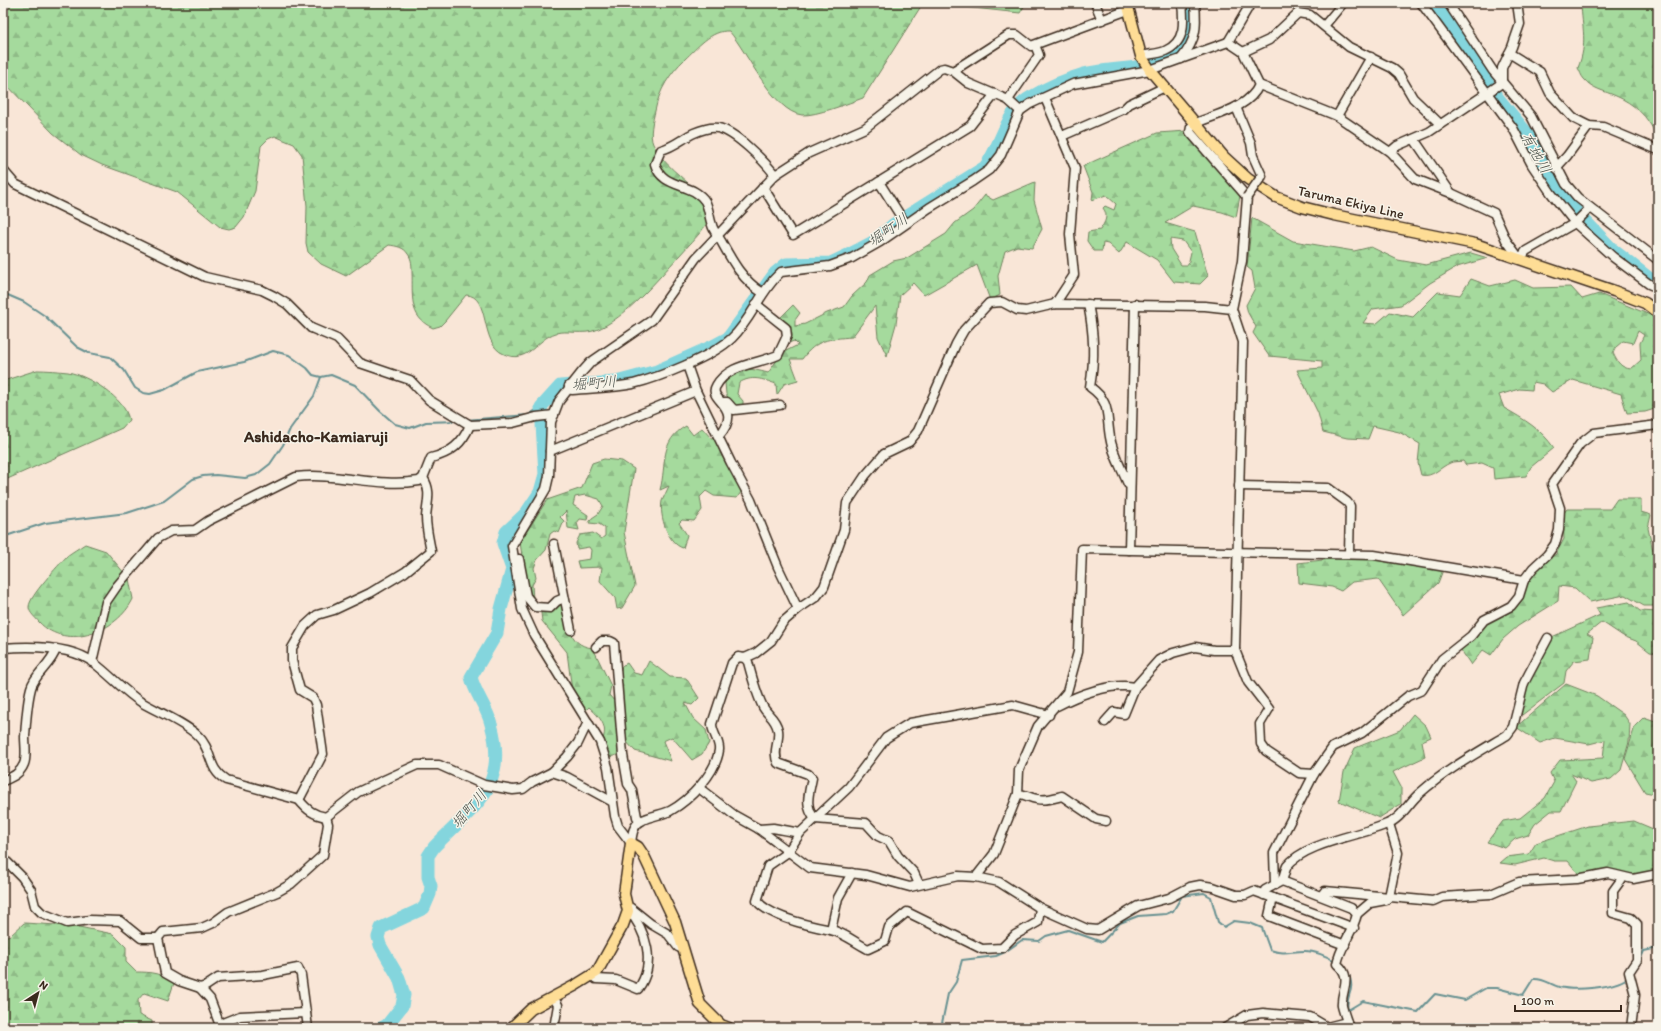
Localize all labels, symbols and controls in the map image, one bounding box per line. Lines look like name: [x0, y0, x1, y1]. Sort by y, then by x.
water label: 有地川: [1517, 129, 1555, 177]
street label: Taruma Ekiya Line: [1296, 182, 1406, 223]
water label: 堀町川: [864, 210, 912, 250]
water label: 堀町川: [571, 372, 617, 394]
district label: Ashidacho-Kamiaruji: [243, 427, 388, 447]
water label: 堀町川: [448, 786, 490, 832]
north arrow: [18, 973, 58, 1013]
text: N: [37, 978, 50, 993]
scale bar: [1515, 987, 1621, 1013]
text: 100 m: [1521, 994, 1554, 1008]

